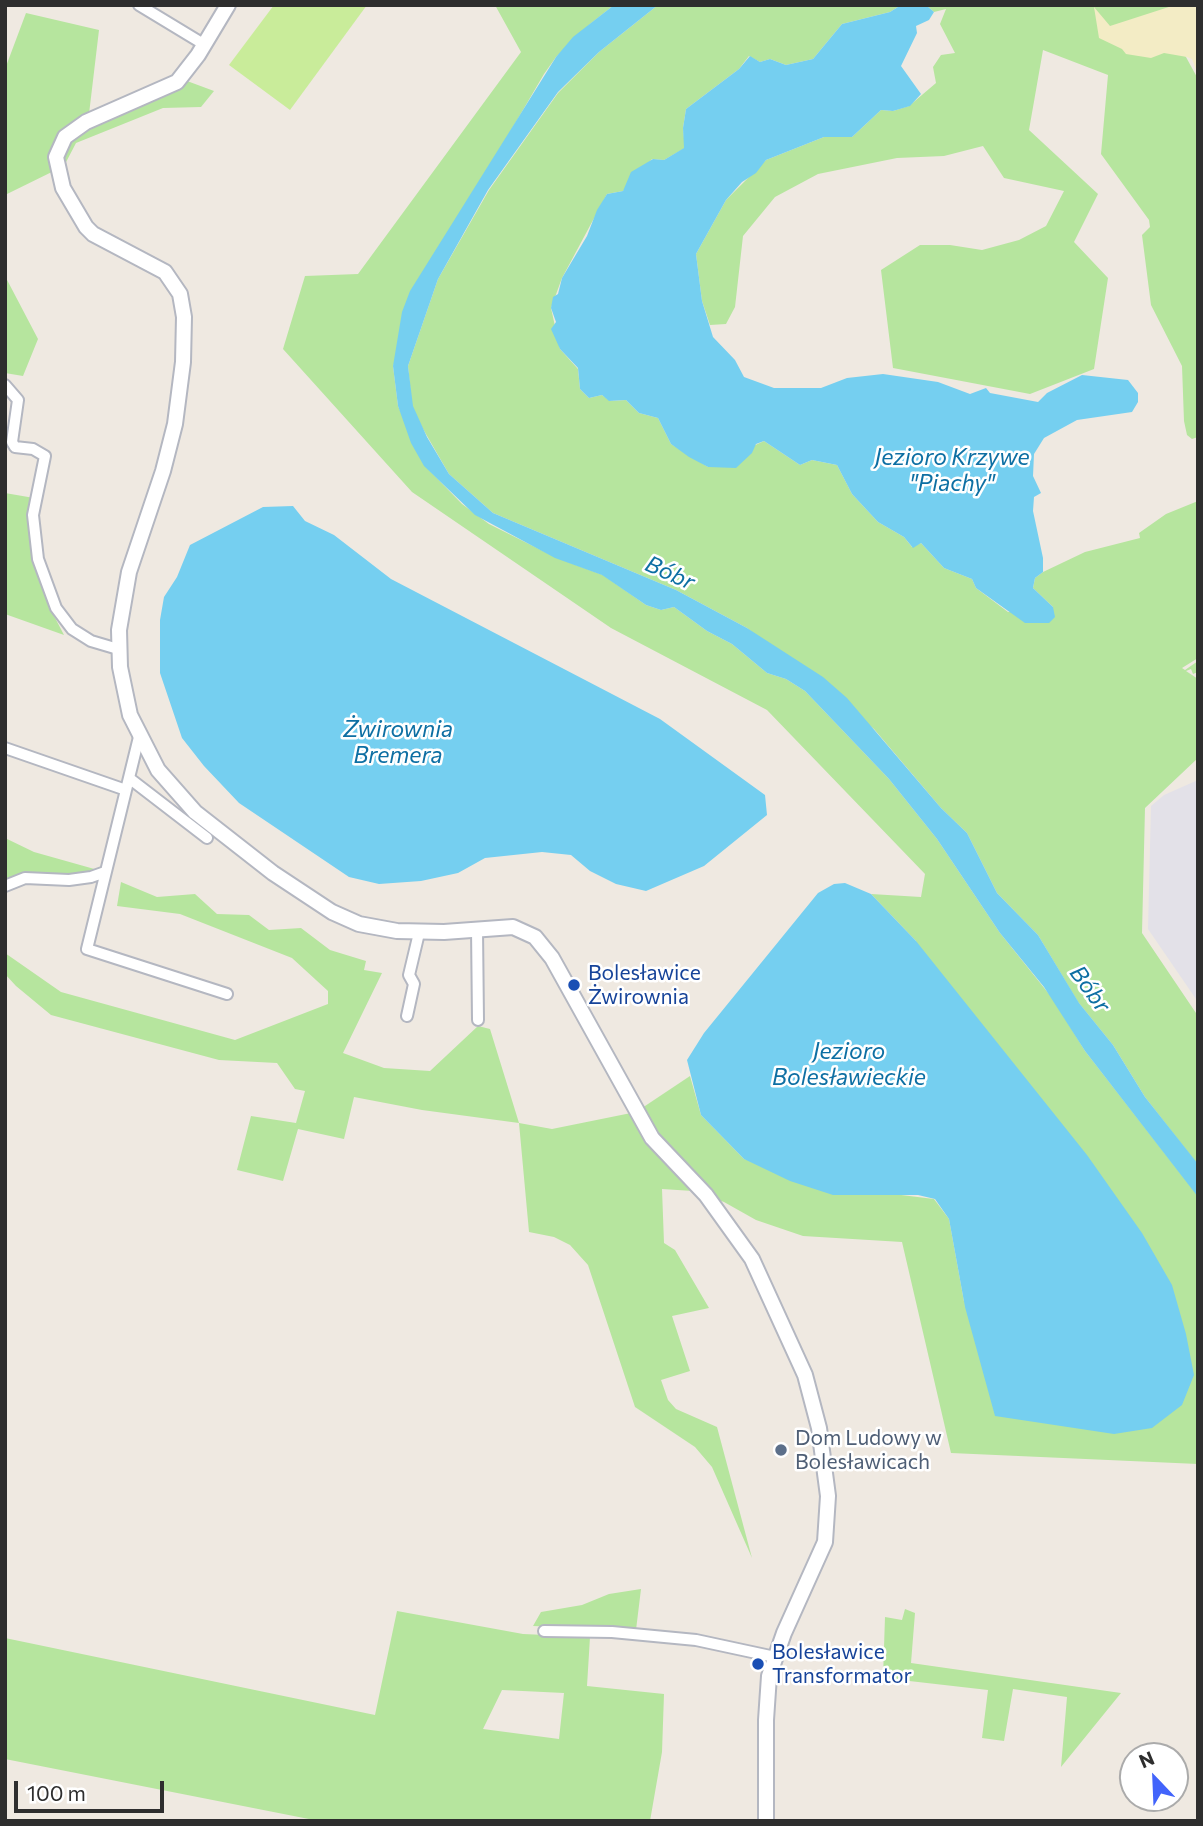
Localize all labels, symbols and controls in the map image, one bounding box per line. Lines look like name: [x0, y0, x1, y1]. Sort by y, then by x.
water label: Jezioro Krzywe "Piachy": [874, 443, 1030, 497]
water label: Bóbr: [641, 550, 699, 596]
water label: Żwirownia Bremera: [343, 715, 453, 769]
place label: Bolesławice Żwirownia: [588, 960, 701, 1010]
water label: Bóbr: [1064, 960, 1116, 1018]
marker: Bolesławice Żwirownia: [566, 977, 582, 993]
water label: Jezioro Bolesławieckie: [772, 1037, 926, 1091]
place label: Dom Ludowy w Bolesławicach: [795, 1425, 942, 1475]
marker: Dom Ludowy w Bolesławicach: [773, 1442, 789, 1458]
place label: Bolesławice Transformator: [772, 1639, 912, 1689]
marker: Bolesławice Transformator: [750, 1656, 766, 1672]
north arrow: [1119, 1742, 1189, 1812]
text: N: [1135, 1746, 1157, 1772]
scale bar: [18, 1766, 168, 1810]
text: 100 m: [27, 1780, 86, 1805]

